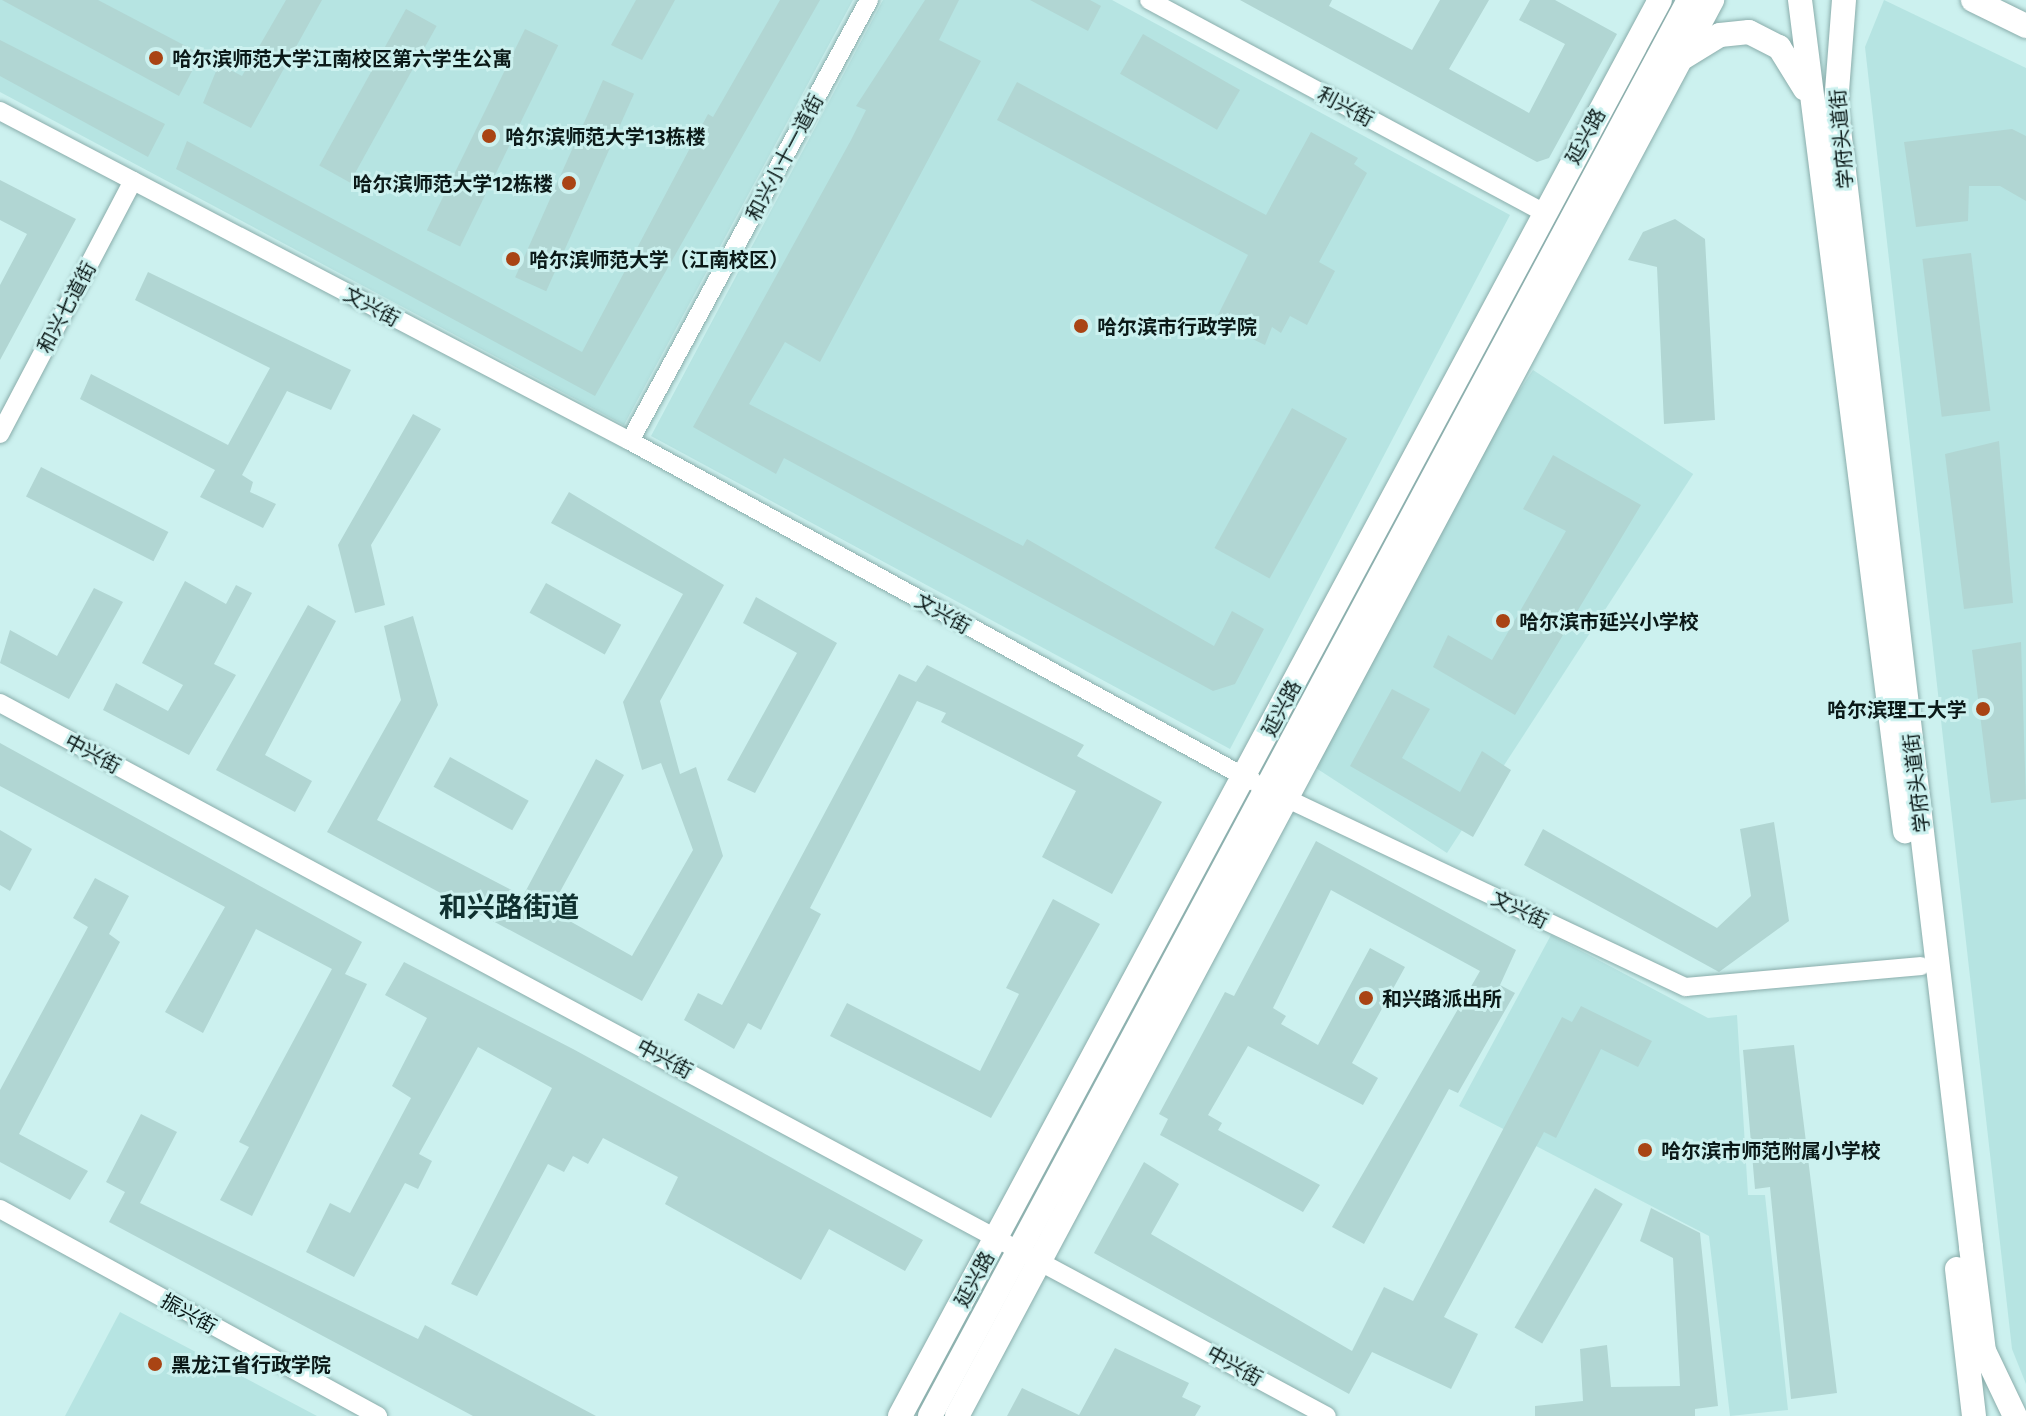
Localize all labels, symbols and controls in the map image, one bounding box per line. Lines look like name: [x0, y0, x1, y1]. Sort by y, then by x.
place label: 哈尔滨师范大学江南校区第六学生公寓: [172, 46, 512, 70]
marker: 哈尔滨师范大学江南校区第六学生公寓: [147, 49, 165, 67]
street label: 利兴街: [1314, 81, 1378, 131]
street label: 学府头道街: [1825, 88, 1857, 190]
street label: 和兴小十一道街: [741, 90, 827, 224]
street label: 延兴路: [1560, 104, 1610, 168]
place label: 哈尔滨师范大学13栋楼: [505, 124, 706, 148]
marker: 哈尔滨师范大学13栋楼: [480, 127, 498, 145]
place label: 哈尔滨师范大学12栋楼: [353, 171, 553, 195]
marker: 哈尔滨师范大学12栋楼: [560, 174, 578, 192]
place label: 哈尔滨师范大学（江南校区）: [529, 247, 789, 271]
marker: 哈尔滨师范大学（江南校区）: [504, 250, 522, 268]
street label: 和兴七道街: [32, 257, 100, 357]
street label: 文兴街: [340, 281, 404, 331]
place label: 哈尔滨市行政学院: [1097, 314, 1257, 338]
marker: 哈尔滨市行政学院: [1072, 317, 1090, 335]
street label: 文兴街: [911, 588, 975, 638]
place label: 哈尔滨市延兴小学校: [1519, 609, 1699, 633]
marker: 哈尔滨市延兴小学校: [1494, 612, 1512, 630]
street label: 延兴路: [1256, 676, 1306, 740]
place label: 哈尔滨理工大学: [1827, 697, 1967, 721]
marker: 哈尔滨理工大学: [1974, 700, 1992, 718]
street label: 中兴街: [61, 728, 125, 778]
street label: 学府头道街: [1898, 732, 1934, 834]
street label: 文兴街: [1488, 885, 1552, 933]
district label: 和兴路街道: [439, 889, 579, 923]
place label: 和兴路派出所: [1382, 986, 1502, 1010]
marker: 和兴路派出所: [1357, 989, 1375, 1007]
street label: 中兴街: [633, 1033, 697, 1083]
place label: 哈尔滨市师范附属小学校: [1661, 1138, 1881, 1162]
marker: 哈尔滨市师范附属小学校: [1636, 1141, 1654, 1159]
street label: 延兴路: [949, 1247, 999, 1311]
street label: 振兴街: [157, 1288, 221, 1338]
street label: 中兴街: [1203, 1340, 1267, 1390]
place label: 黑龙江省行政学院: [171, 1352, 331, 1376]
marker: 黑龙江省行政学院: [146, 1355, 164, 1373]

